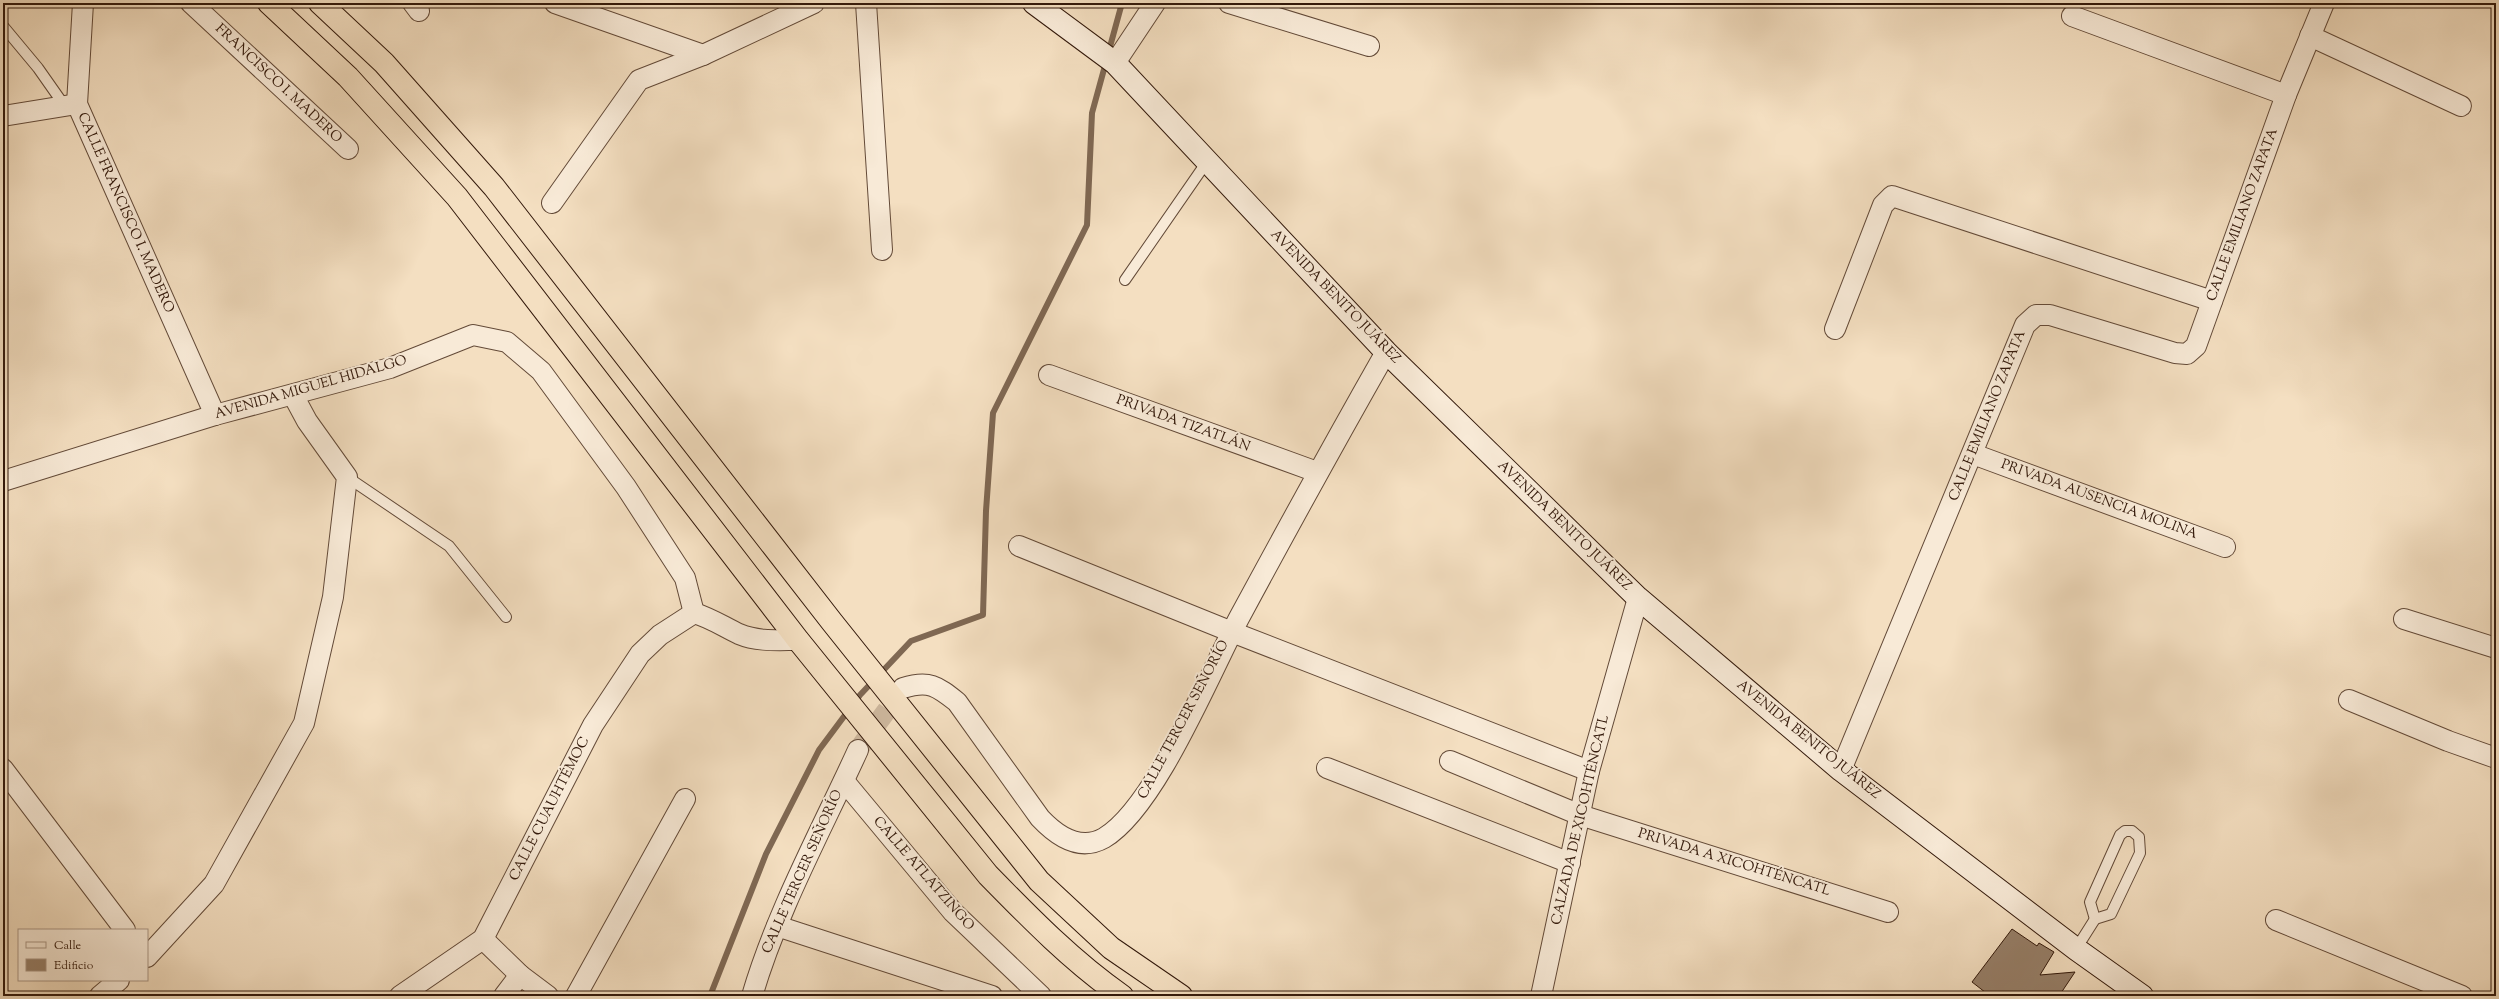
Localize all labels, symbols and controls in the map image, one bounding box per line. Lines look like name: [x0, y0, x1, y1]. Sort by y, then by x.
street label: FRANCISCO I. MADERO: [210, 20, 346, 148]
street label: CALLE FRANCISCO I. MADERO: [72, 110, 178, 317]
street label: CALLE EMILIANO ZAPATA: [2202, 125, 2284, 304]
street label: AVENIDA BENITO JUÁREZ: [1265, 225, 1405, 369]
street label: CALLE EMILIANO ZAPATA: [1944, 327, 2032, 504]
street label: AVENIDA MIGUEL HIDALGO: [213, 351, 410, 425]
street label: PRIVADA TIZATLÁN: [1113, 390, 1253, 458]
street label: PRIVADA AUSENCIA MOLINA: [1998, 455, 2201, 545]
street label: AVENIDA BENITO JUÁREZ: [1492, 456, 1636, 596]
street label: CALLE TERCER SEÑORÍO: [1133, 637, 1235, 803]
street label: AVENIDA BENITO JUÁREZ: [1732, 676, 1884, 804]
street label: CALZADA DE XICOHTÉNCATL: [1547, 712, 1615, 927]
street label: CALLE CUAUHTÉMOC: [505, 733, 595, 885]
street label: CALLE TERCER SEÑORÍO: [758, 787, 848, 957]
street label: CALLE ATLATZINGO: [868, 812, 978, 936]
street label: PRIVADA A XICOHTÉNCATL: [1635, 824, 1833, 902]
legend: [18, 929, 148, 981]
text: Calle: [54, 937, 82, 955]
text: Edificio: [54, 957, 94, 975]

